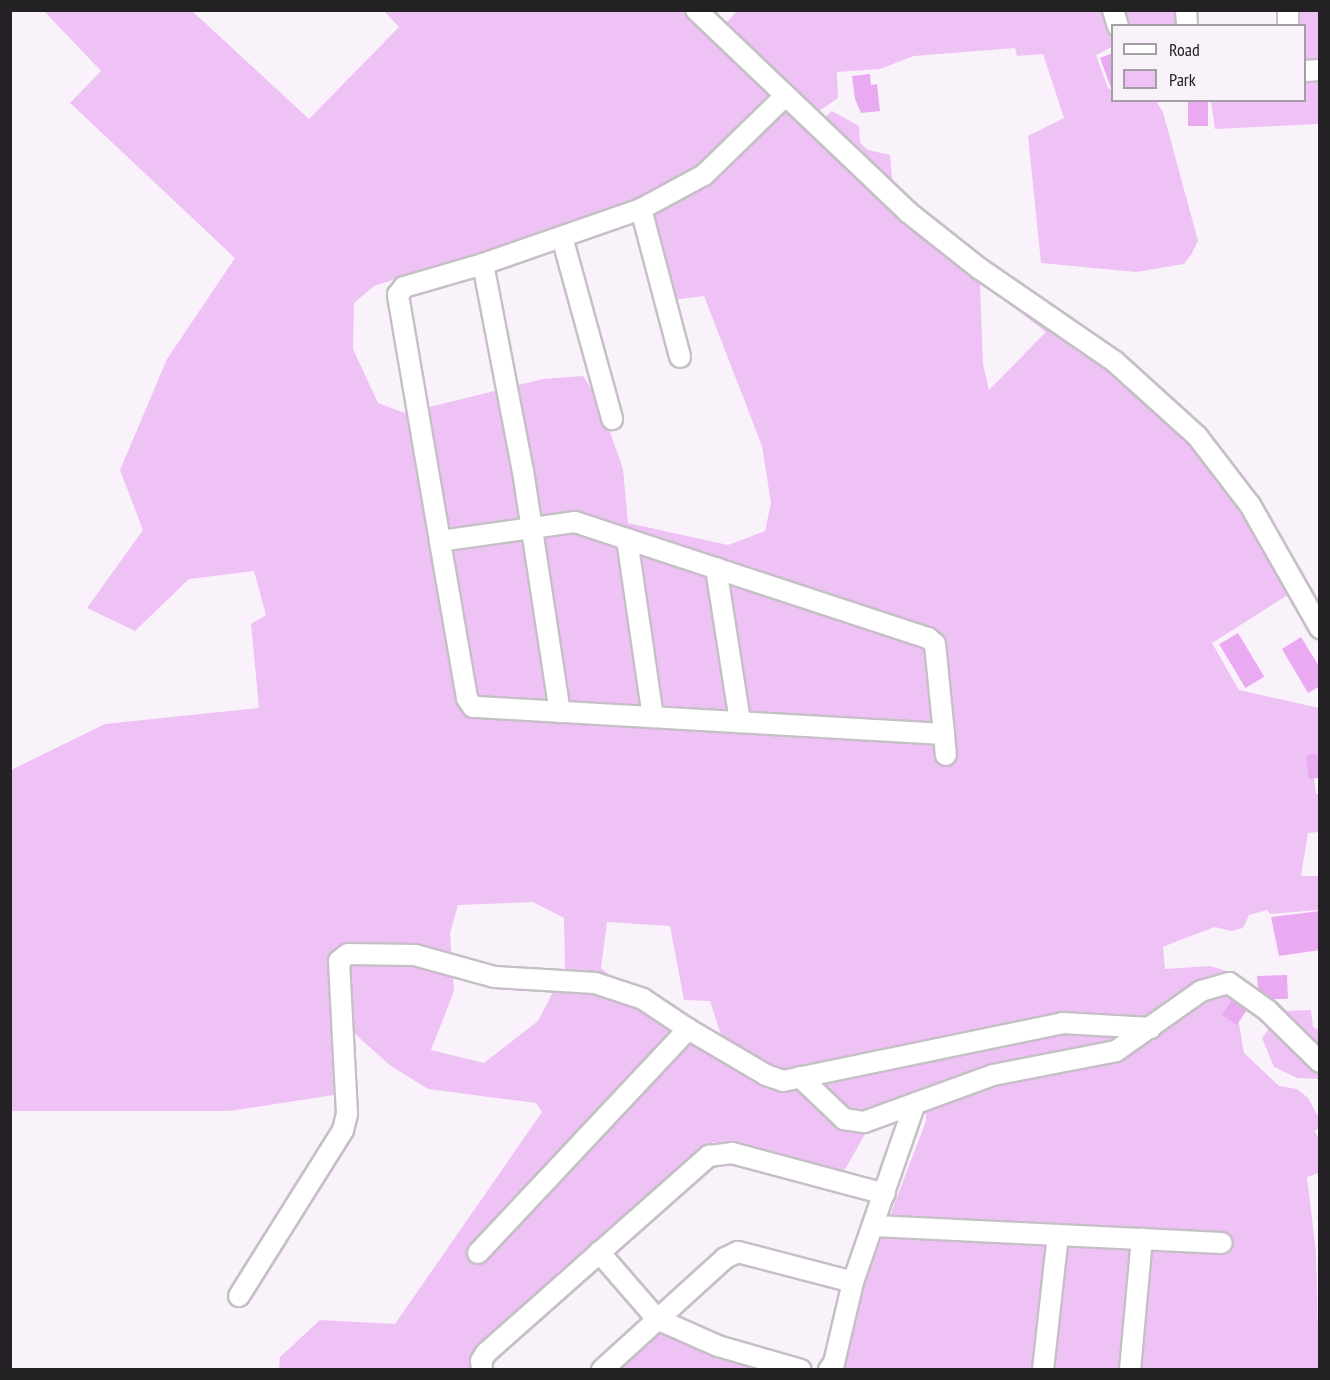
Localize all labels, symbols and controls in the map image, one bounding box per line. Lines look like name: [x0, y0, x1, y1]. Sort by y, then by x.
legend: [1111, 24, 1306, 102]
text: Road: [1169, 38, 1200, 61]
text: Park: [1169, 68, 1196, 91]

